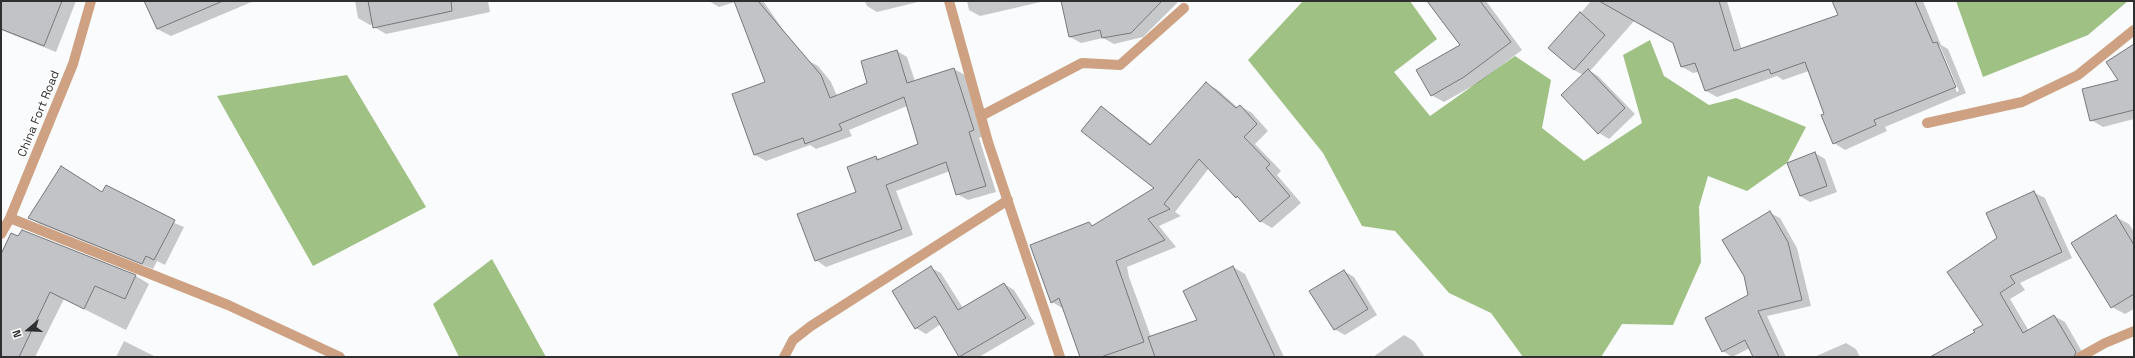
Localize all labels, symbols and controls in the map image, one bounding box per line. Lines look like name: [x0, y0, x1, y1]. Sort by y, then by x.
street label: China Fort Road: [15, 69, 63, 159]
north arrow: [8, 310, 48, 350]
text: N: [9, 328, 24, 340]

